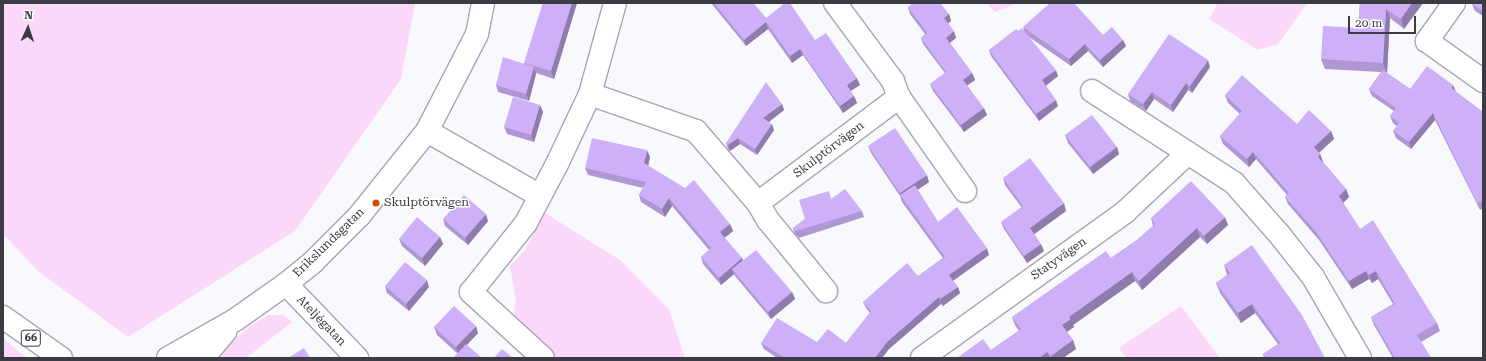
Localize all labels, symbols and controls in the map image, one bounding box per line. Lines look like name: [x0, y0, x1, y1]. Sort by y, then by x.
north arrow: [8, 8, 48, 48]
scale bar: [1350, 8, 1418, 34]
text: N: [24, 9, 33, 22]
text: 20 m: [1355, 16, 1382, 30]
street label: Skulptörvägen: [791, 119, 867, 181]
place label: Skulptörvägen: [384, 196, 469, 210]
marker: Skulptörvägen: [371, 198, 381, 208]
street label: Erikslundsgatan: [290, 205, 368, 281]
street label: Statyvägen: [1029, 235, 1089, 283]
street label: Ateljégatan: [293, 293, 349, 349]
road number: 66: [20, 329, 42, 347]

